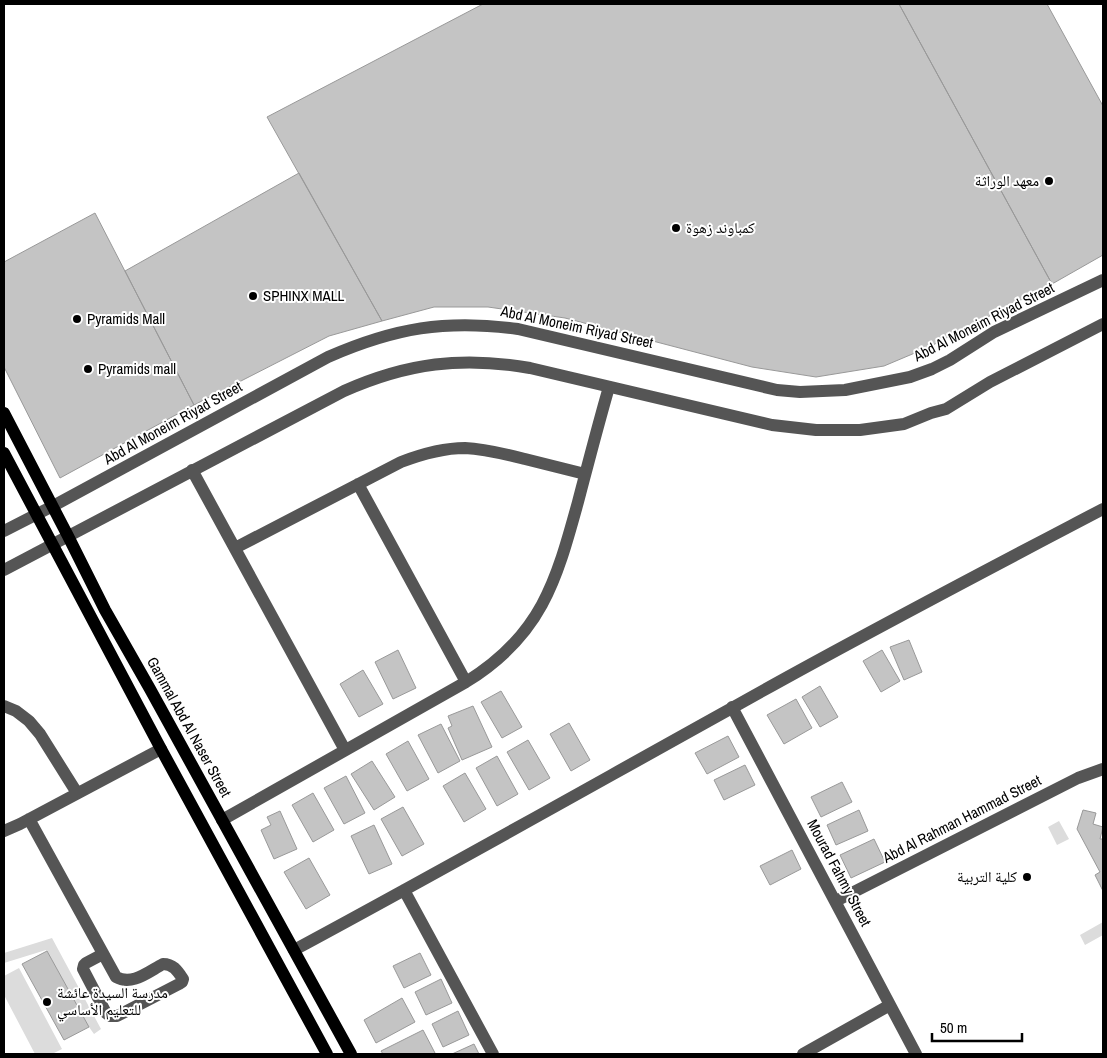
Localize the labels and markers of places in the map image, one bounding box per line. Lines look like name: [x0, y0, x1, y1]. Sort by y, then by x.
place label: معهد الوراثة: [975, 170, 1039, 191]
marker: معهد الوراثة: [1043, 175, 1055, 187]
place label: كمباوند زهوة: [686, 217, 755, 238]
marker: كمباوند زهوة: [670, 222, 682, 234]
place label: SPHINX MALL: [263, 285, 345, 306]
marker: SPHINX MALL: [247, 290, 259, 302]
place label: Pyramids Mall: [87, 308, 165, 329]
marker: Pyramids Mall: [71, 313, 83, 325]
place label: Pyramids mall: [98, 358, 176, 379]
marker: Pyramids mall: [82, 363, 94, 375]
place label: كلية التربية: [957, 866, 1017, 887]
marker: كلية التربية: [1021, 871, 1033, 883]
place label: مدرسة السيدة عائشة للتعليم الأساسي: [57, 982, 168, 1022]
marker: مدرسة السيدة عائشة للتعليم الأساسي: [41, 996, 53, 1008]

